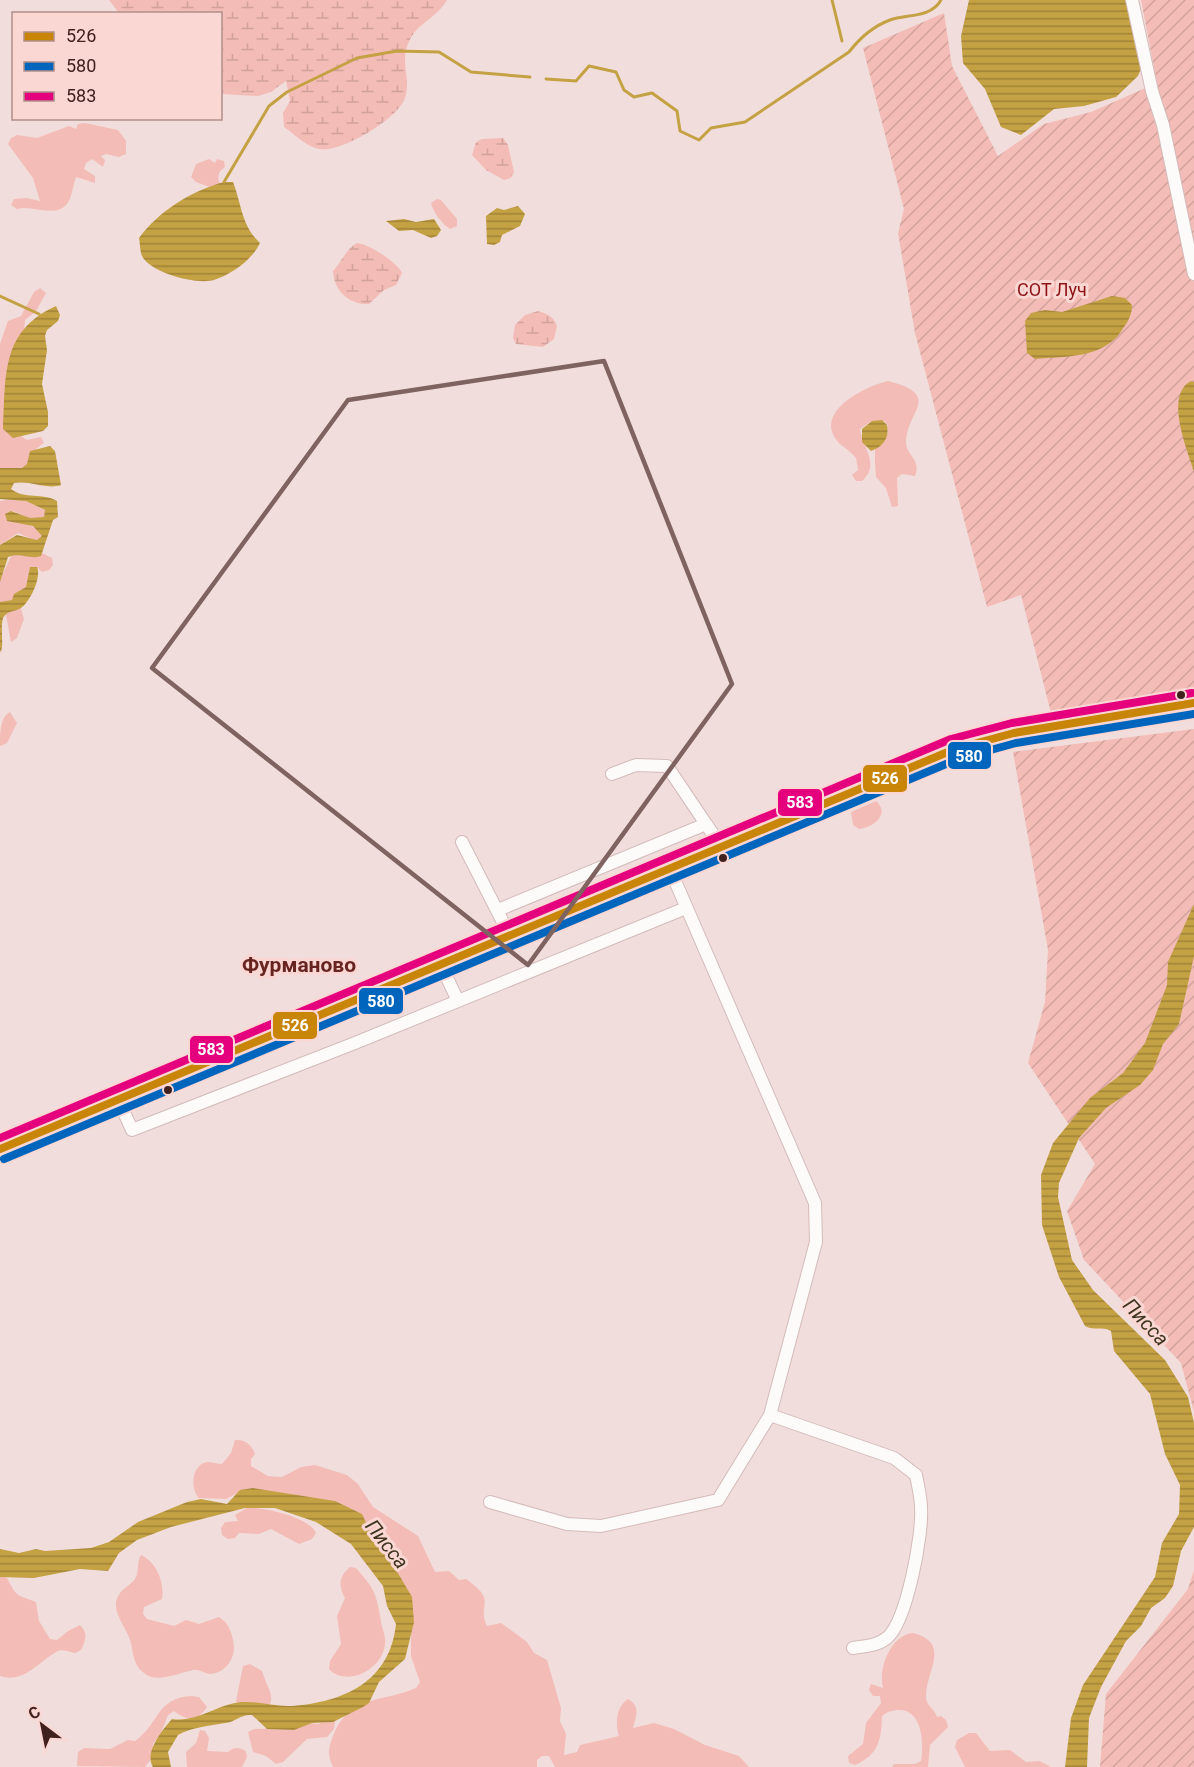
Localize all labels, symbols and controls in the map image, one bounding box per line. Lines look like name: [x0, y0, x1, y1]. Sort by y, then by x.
legend: [12, 12, 222, 120]
text: 526: [66, 25, 96, 46]
text: 580: [66, 55, 96, 76]
text: 583: [66, 85, 96, 106]
park label: СОТ Луч: [1017, 279, 1087, 300]
unlabelled marker: [1175, 689, 1187, 701]
line badge: 580: [947, 741, 992, 770]
text: 580: [955, 747, 983, 766]
line badge: 526: [862, 764, 908, 793]
text: 526: [871, 769, 899, 788]
line badge: 583: [777, 788, 823, 817]
text: 583: [786, 793, 814, 812]
unlabelled marker: [717, 852, 729, 864]
district label: Фурманово: [242, 953, 356, 977]
line badge: 580: [358, 987, 404, 1015]
text: 580: [367, 992, 395, 1011]
line badge: 526: [272, 1011, 318, 1040]
text: 526: [281, 1016, 309, 1035]
line badge: 583: [189, 1035, 234, 1064]
text: 583: [197, 1040, 225, 1059]
unlabelled marker: [162, 1084, 174, 1096]
water label: Писса: [1118, 1293, 1174, 1351]
water label: Писса: [360, 1515, 414, 1573]
north arrow: [12, 1695, 72, 1755]
text: С: [25, 1702, 44, 1724]

